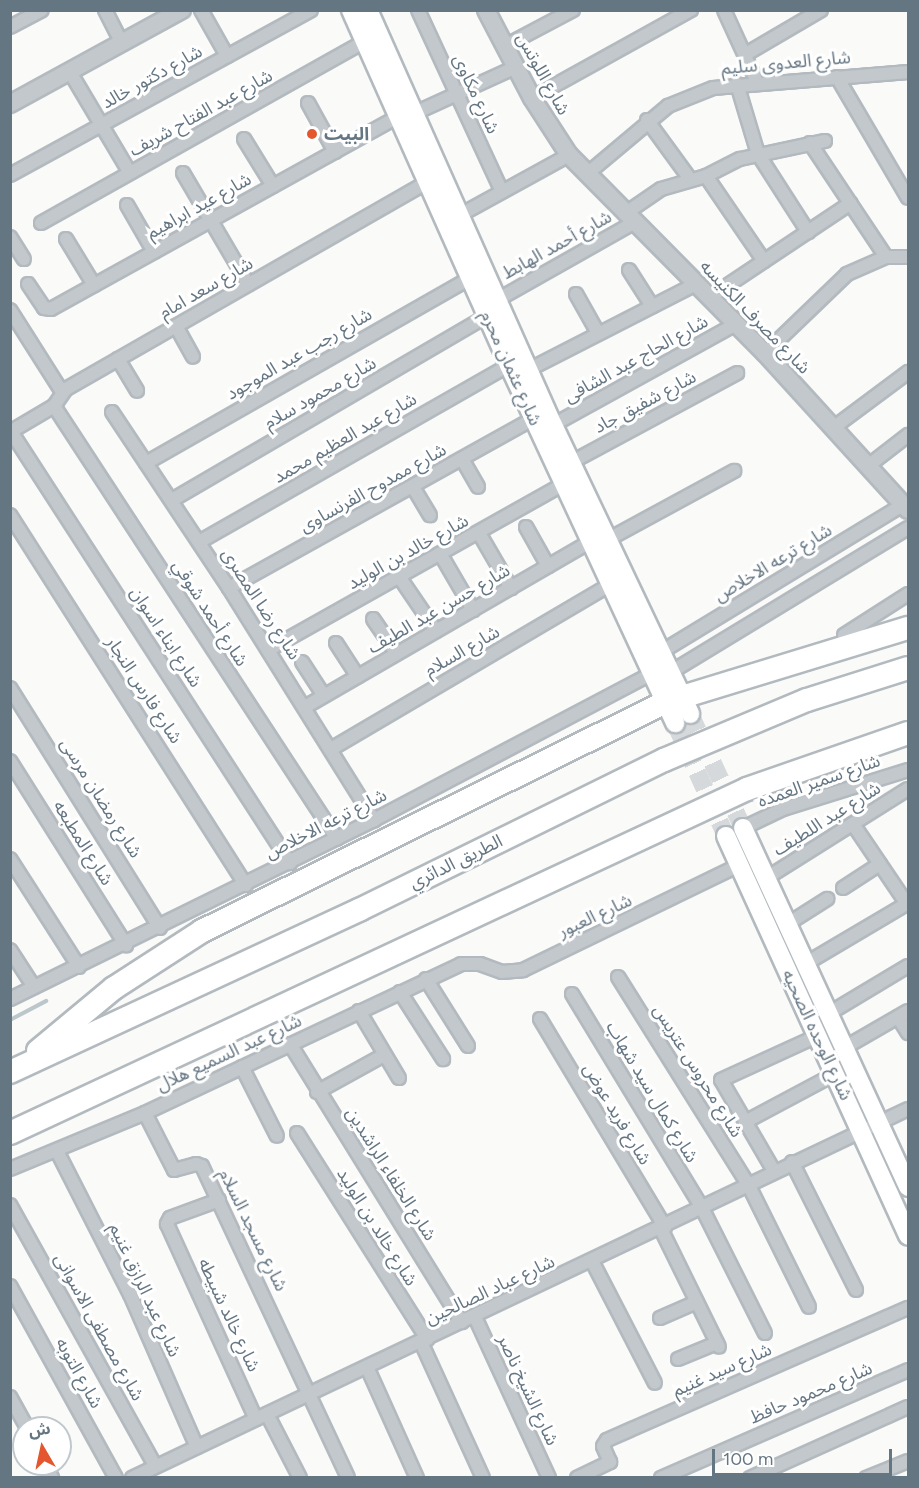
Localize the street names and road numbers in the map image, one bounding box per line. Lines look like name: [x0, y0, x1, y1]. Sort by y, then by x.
street label: شارع اللوتس: [512, 29, 574, 119]
street label: شارع دكتور خالد: [98, 40, 206, 114]
street label: شارع العدوى سليم: [720, 47, 852, 79]
street label: شارع مكاوى: [448, 51, 504, 137]
street label: شارع عبد الفتاح شريف: [126, 65, 276, 161]
street label: شارع عيد ابراهيم: [143, 168, 255, 244]
street label: شارع أحمد الهابط: [498, 206, 616, 284]
street label: شارع سعد امام: [155, 252, 257, 324]
street label: شارع مصرف الكنيسه: [695, 256, 815, 378]
street label: شارع رجب عبد الموجود: [222, 303, 376, 405]
street label: شارع عثمان محرم: [476, 307, 546, 429]
street label: شارع الحاج عبد الشافى: [560, 310, 712, 408]
street label: شارع محمود سلام: [260, 352, 380, 434]
street label: شارع شفيق جاد: [590, 366, 700, 438]
street label: شارع عبد العظيم محمد: [269, 388, 421, 488]
street label: شارع ممدوح الفرنساوى: [296, 439, 450, 537]
street label: شارع خالد بن الوليد: [344, 510, 472, 594]
street label: شارع ترعه الاخلاص: [710, 519, 836, 607]
street label: شارع رضا المصرى: [217, 544, 305, 664]
street label: شارع أحمد شوقي: [168, 556, 252, 670]
street label: شارع حسن عبد الطيف: [364, 560, 514, 658]
street label: شارع ابناء اسوان: [126, 583, 206, 691]
street label: شارع السلام: [421, 621, 503, 681]
street label: شارع فارس النجار: [101, 632, 187, 748]
street label: شارع رمضان مرسى: [55, 734, 147, 862]
street label: شارع سمير العمده: [755, 750, 883, 812]
street label: شارع عبد اللطيف: [769, 777, 885, 861]
street label: شارع ترعه الاخلاص: [262, 784, 390, 864]
street label: شارع المطبعه: [48, 797, 118, 889]
street label: الطريق الدائري: [406, 830, 506, 894]
street label: شارع العبور: [555, 889, 635, 943]
street label: شارع الوحده الصحيه: [777, 966, 857, 1104]
street label: شارع محروس عتريس: [648, 1001, 748, 1141]
street label: شارع عبد السميع هلال: [153, 1010, 305, 1096]
street label: شارع كمال سيد شهاب: [601, 1018, 703, 1166]
street label: شارع فريد عوض: [578, 1059, 656, 1169]
street label: شارع الخلفاء الراشدين: [341, 1103, 441, 1245]
street label: شارع خالد بن الوليد: [332, 1164, 422, 1290]
street label: شارع مسجد السلام: [214, 1165, 292, 1295]
street label: شارع عبد الرازق غنيم: [105, 1220, 185, 1360]
street label: شارع مصطفى الاسوانى: [50, 1250, 148, 1404]
street label: شارع عباد الصالحين: [422, 1251, 558, 1329]
street label: شارع خالد شبيطه: [193, 1255, 265, 1375]
street label: شارع الشيخ ناصر: [493, 1331, 563, 1449]
street label: شارع التوبه: [51, 1334, 107, 1412]
street label: شارع سيد غنيم: [669, 1338, 775, 1402]
street label: شارع محمود حافظ: [746, 1357, 876, 1429]

